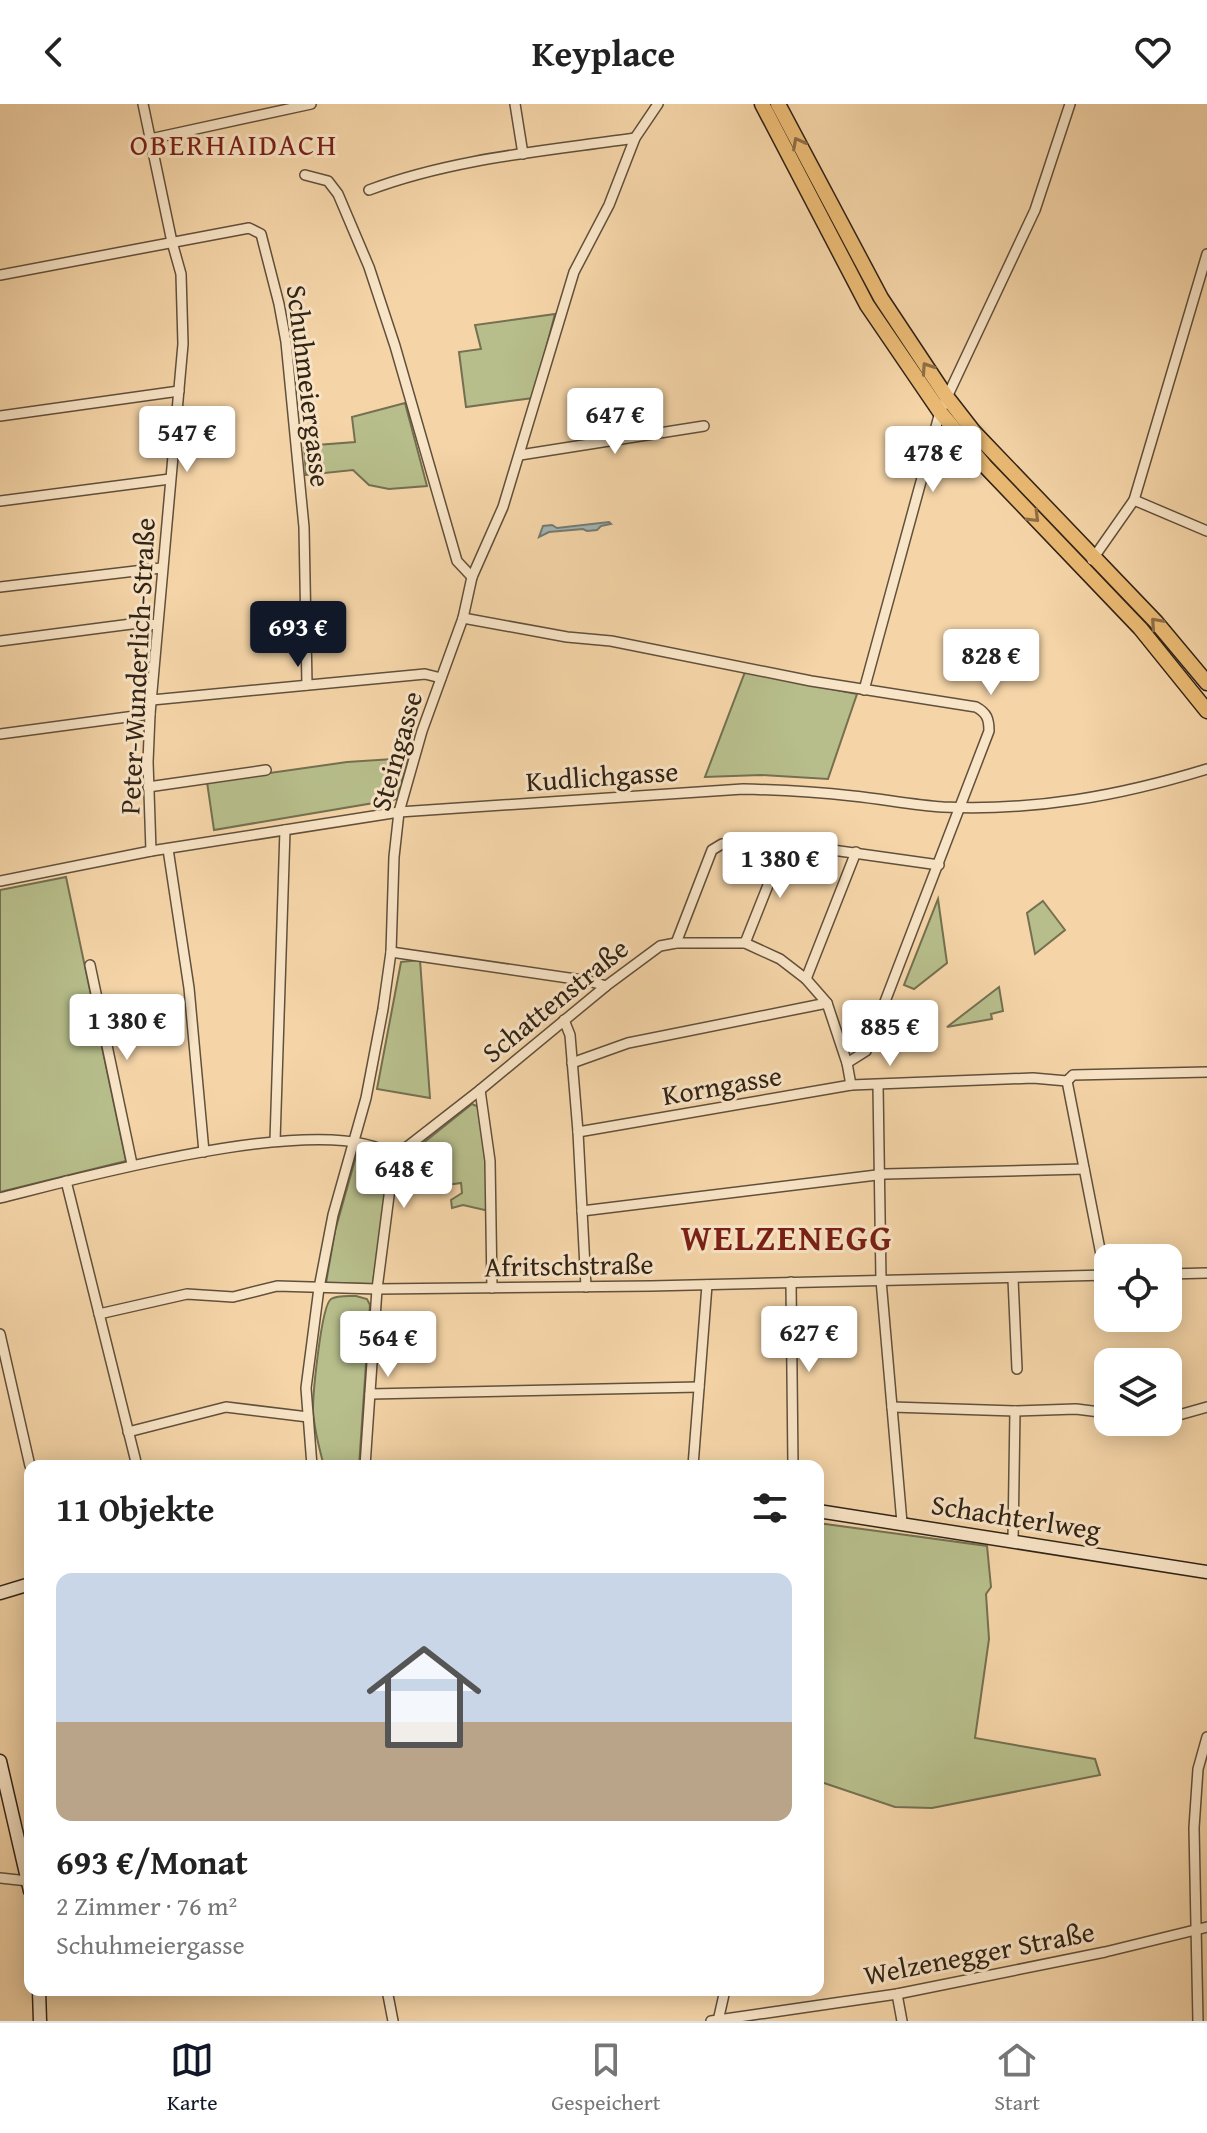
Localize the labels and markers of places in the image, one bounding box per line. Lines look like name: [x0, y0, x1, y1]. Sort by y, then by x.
pin: 647 €: [559, 388, 671, 456]
pin: 547 €: [131, 406, 243, 474]
pin: 478 €: [877, 426, 989, 494]
pin: 693 €: [242, 601, 354, 669]
pin: 828 €: [935, 629, 1047, 697]
pin: 1 380 €: [706, 832, 854, 900]
pin: 1 380 €: [53, 994, 201, 1062]
pin: 885 €: [834, 1000, 946, 1068]
pin: 648 €: [348, 1142, 460, 1210]
pin: 627 €: [753, 1306, 865, 1374]
pin: 564 €: [332, 1311, 444, 1379]

